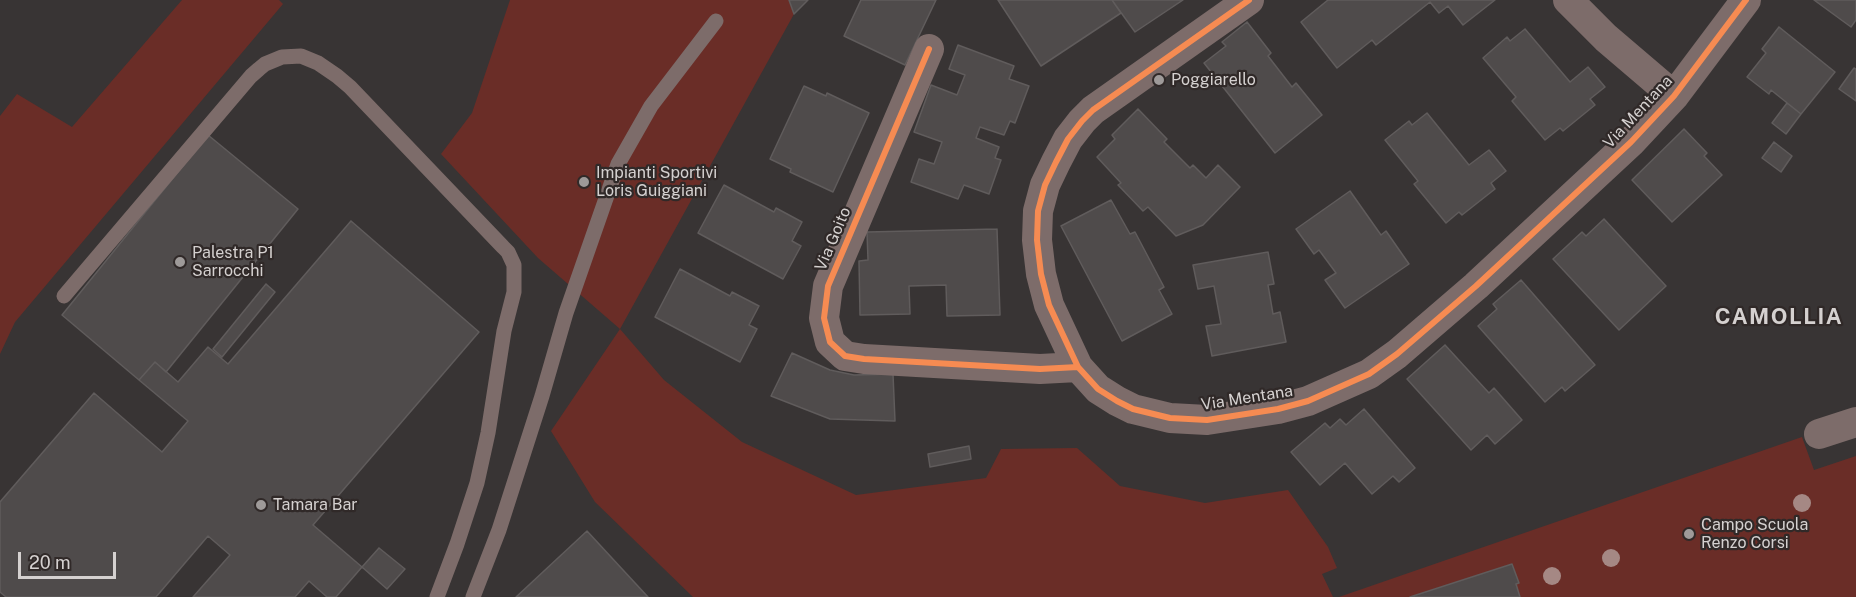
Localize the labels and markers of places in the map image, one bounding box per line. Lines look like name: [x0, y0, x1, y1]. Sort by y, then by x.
place label: Poggiarello: [1171, 70, 1256, 90]
marker: Poggiarello: [1152, 73, 1166, 87]
place label: Impianti Sportivi Loris Guiggiani: [596, 163, 717, 201]
marker: Impianti Sportivi Loris Guiggiani: [577, 175, 591, 189]
place label: Palestra P1 Sarrocchi: [192, 243, 274, 281]
marker: Palestra P1 Sarrocchi: [173, 255, 187, 269]
place label: Tamara Bar: [273, 495, 358, 515]
marker: Tamara Bar: [254, 498, 268, 512]
place label: Campo Scuola Renzo Corsi: [1701, 515, 1808, 553]
marker: Campo Scuola Renzo Corsi: [1682, 527, 1696, 541]

